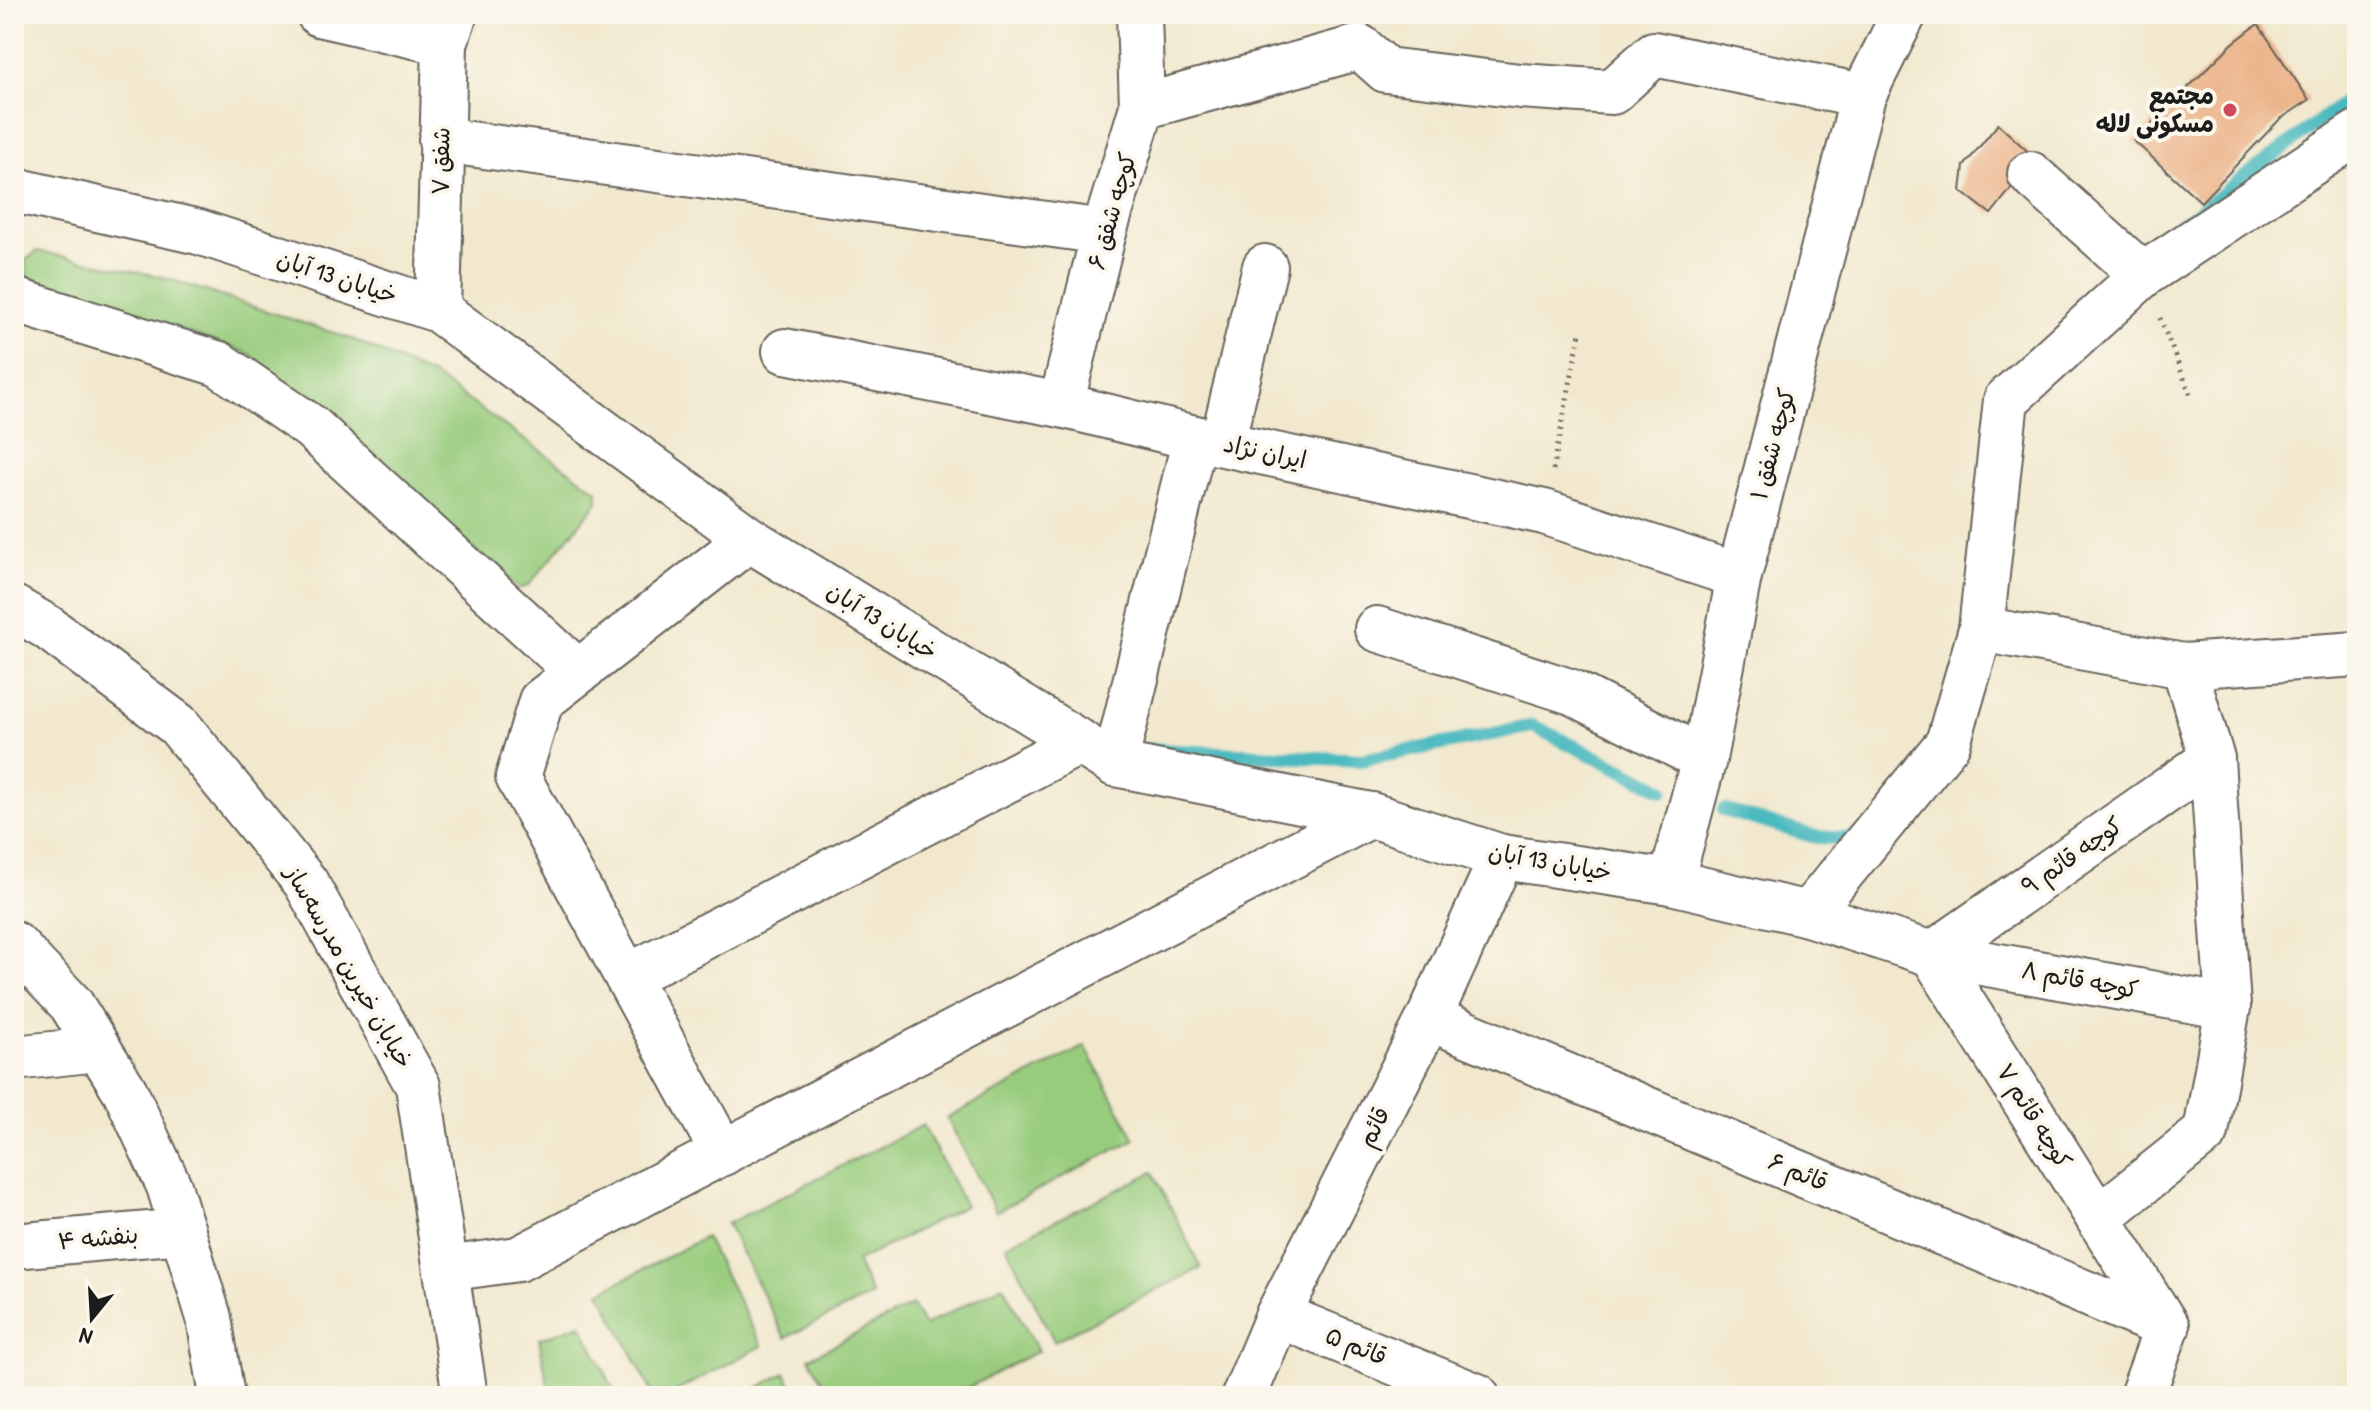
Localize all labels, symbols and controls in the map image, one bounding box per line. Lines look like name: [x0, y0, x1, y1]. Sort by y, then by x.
place label: مجتمع مسکونی لاله: [2096, 79, 2214, 139]
marker: مجتمع مسکونی لاله: [2221, 101, 2239, 119]
street label: شفق ۷: [423, 127, 457, 195]
street label: کوچه شفق ۶: [1079, 149, 1143, 273]
street label: خیابان 13 آبان: [273, 242, 402, 311]
street label: کوچه شفق ۱: [1742, 384, 1802, 503]
street label: ایران نژاد: [1221, 427, 1310, 475]
street label: خیابان 13 آبان: [821, 574, 944, 667]
street label: کوچه قائم ۹: [2014, 809, 2130, 904]
street label: خیابان 13 آبان: [1486, 834, 1614, 888]
street label: خیابان خیرین مدرسه‌ساز: [278, 858, 421, 1074]
street label: کوچه قائم ۸: [2019, 953, 2141, 1008]
street label: کوچه قائم ۷: [1987, 1057, 2080, 1176]
street label: قائم: [1349, 1101, 1400, 1154]
street label: قائم ۶: [1763, 1144, 1833, 1201]
street label: بنفشه ۴: [56, 1218, 140, 1256]
north arrow: [52, 1278, 132, 1358]
street label: قائم ۵: [1320, 1318, 1392, 1375]
text: N: [75, 1321, 96, 1353]

